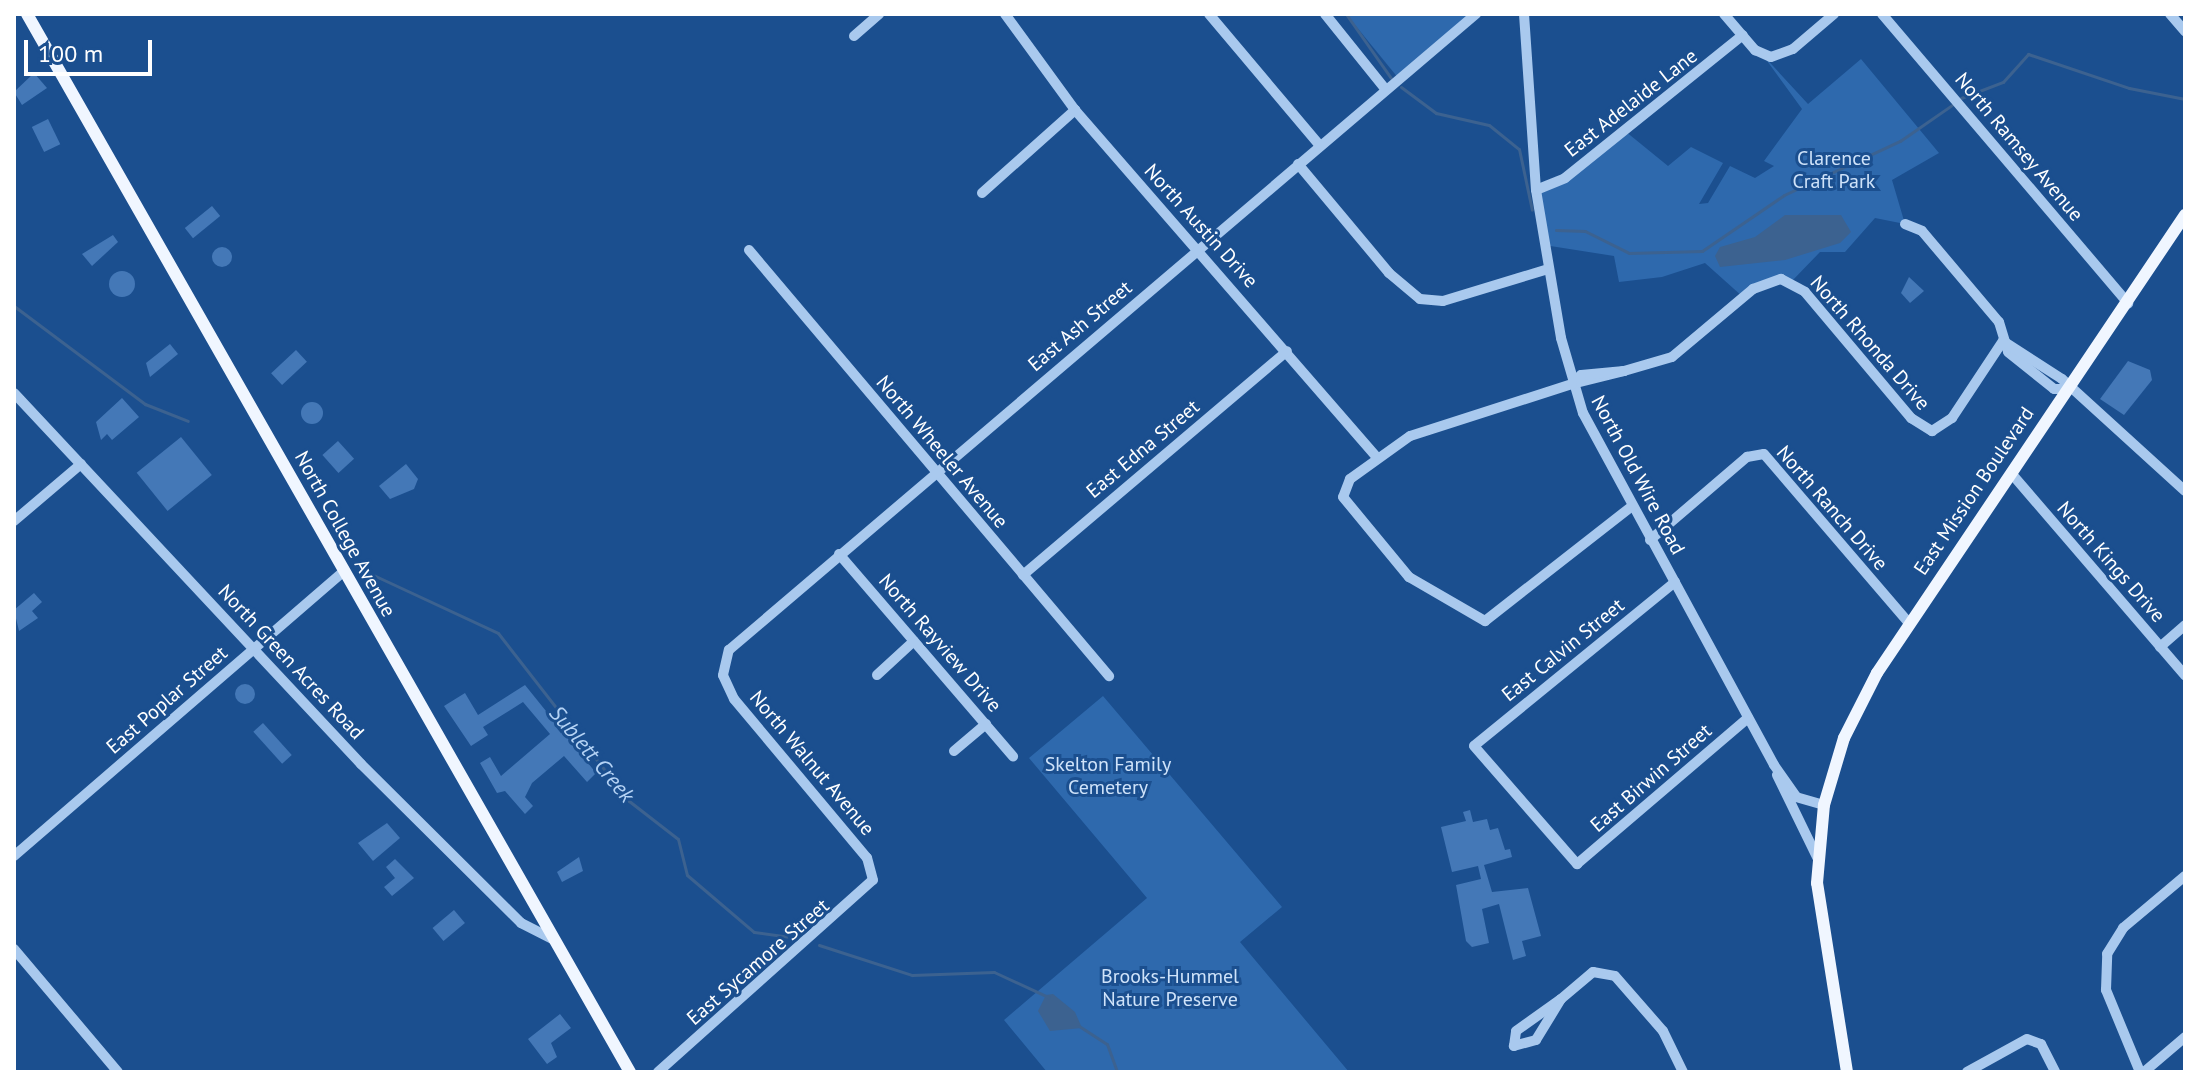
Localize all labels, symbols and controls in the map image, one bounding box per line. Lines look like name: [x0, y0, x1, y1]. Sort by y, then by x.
scale bar: [28, 24, 156, 74]
text: 100 m: [38, 38, 103, 69]
street label: East Adelaide Lane: [1560, 44, 1702, 162]
street label: North Ramsey Avenue: [1949, 67, 2089, 227]
park label: Clarence Craft Park: [1793, 147, 1875, 194]
street label: North Austin Drive: [1139, 159, 1263, 293]
street label: North Rhonda Drive: [1805, 271, 1935, 415]
street label: East Ash Street: [1023, 275, 1137, 377]
street label: North Wheeler Avenue: [871, 370, 1013, 534]
street label: North Old Wire Road: [1586, 391, 1690, 559]
street label: East Edna Street: [1082, 395, 1204, 503]
street label: East Mission Boulevard: [1909, 402, 2039, 580]
street label: North Ranch Drive: [1771, 441, 1893, 575]
street label: North College Avenue: [289, 447, 401, 621]
street label: North Kings Drive: [2052, 497, 2170, 627]
street label: North Rayview Drive: [873, 569, 1007, 717]
street label: North Green Acres Road: [213, 579, 369, 745]
street label: East Calvin Street: [1497, 593, 1629, 707]
street label: East Poplar Street: [102, 641, 232, 759]
street label: North Walnut Avenue: [744, 685, 880, 841]
water label: Sublett Creek: [544, 700, 640, 808]
street label: East Birwin Street: [1586, 719, 1716, 837]
park label: Skelton Family Cemetery: [1045, 753, 1171, 800]
street label: East Sycamore Street: [682, 894, 834, 1030]
park label: Brooks-Hummel Nature Preserve: [1101, 965, 1239, 1012]

